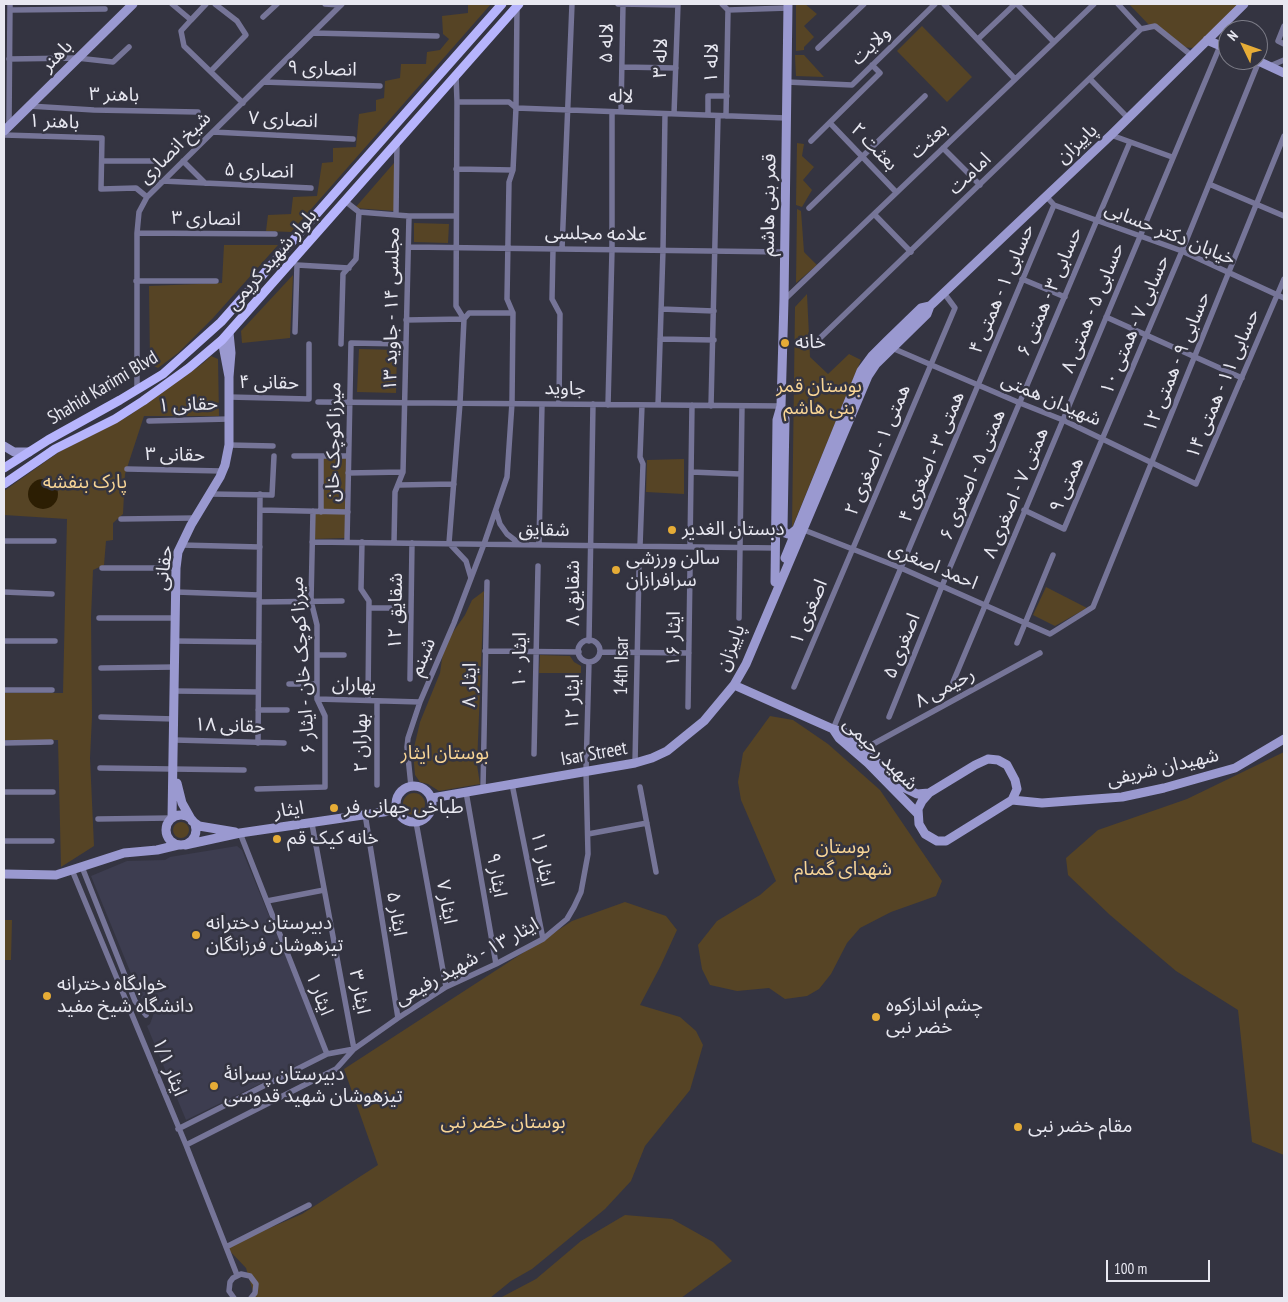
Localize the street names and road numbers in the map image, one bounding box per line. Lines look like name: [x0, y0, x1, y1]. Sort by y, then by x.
street label: ولایت: [847, 22, 895, 70]
street label: لاله ۵: [595, 23, 619, 63]
street label: باهنر: [36, 35, 78, 77]
street label: لاله ۳: [649, 38, 673, 78]
street label: لاله ۱: [700, 43, 724, 83]
street label: انصاری ۹: [287, 56, 357, 82]
street label: باهنر ۳: [89, 83, 139, 107]
street label: لاله: [608, 85, 634, 109]
street label: شیخ انصاری: [134, 107, 216, 189]
street label: انصاری ۷: [248, 107, 318, 133]
street label: باهنر ۱: [28, 110, 80, 134]
street label: بعثت ۲: [846, 118, 902, 176]
street label: بعثت: [906, 118, 952, 164]
street label: پاییزان: [1051, 119, 1103, 169]
street label: امامت: [944, 148, 996, 200]
street label: قمر بنی هاشم: [757, 153, 781, 257]
street label: انصاری ۵: [224, 158, 294, 184]
street label: خیابان دکتر حسابی: [1101, 197, 1239, 271]
street label: بلوار شهید کریمی: [222, 205, 322, 315]
street label: انصاری ۳: [171, 207, 241, 231]
street label: حسابی ۱ - همتی ۴: [964, 221, 1040, 357]
street label: علامه مجلسی: [545, 222, 647, 246]
street label: حسابی ۳ - همتی ۶: [1012, 224, 1088, 360]
street label: مجلسی ۱۴ - جاوید ۱۳: [379, 227, 405, 391]
street label: حسابی ۵ - همتی ۸: [1057, 240, 1129, 376]
street label: حسابی ۷ - همتی ۱۰: [1095, 252, 1175, 398]
street label: حسابی ۹ - همتی ۱۲: [1138, 289, 1216, 435]
street label: حسابی ۱۱ - همتی ۱۴: [1181, 306, 1265, 462]
street label: Shahid Karimi Blvd: [44, 346, 162, 430]
street label: شهیدان همتی: [998, 369, 1104, 431]
street label: حقانی ۴: [239, 371, 299, 395]
street label: جاوید: [544, 377, 586, 401]
street label: همتی ۱ - اصغری ۲: [840, 381, 916, 519]
street label: میرزا کوچک خان: [322, 382, 346, 502]
street label: همتی ۳ - اصغری ۴: [894, 388, 970, 526]
street label: حقانی ۱: [158, 393, 218, 417]
street label: همتی ۵ - اصغری ۶: [935, 406, 1011, 544]
street label: همتی ۷ - اصغری ۸: [978, 424, 1054, 562]
street label: حقانی ۳: [145, 443, 205, 467]
street label: همتی ۹: [1045, 454, 1089, 516]
street label: شقایق: [518, 518, 570, 542]
street label: احمد اصغری: [885, 537, 981, 595]
street label: حقانی: [150, 544, 178, 592]
street label: شقایق ۸: [563, 560, 585, 626]
street label: شقایق ۱۲: [384, 572, 408, 650]
street label: میرزا کوچک خان - ایثار ۶: [285, 575, 321, 755]
street label: اصغری ۱: [785, 576, 833, 648]
street label: اصغری ۵: [879, 610, 925, 682]
street label: ایثار ۱۶: [662, 611, 686, 667]
street label: پاییزان: [712, 621, 750, 675]
street label: ایثار ۱۰: [508, 632, 532, 688]
street label: شبنم: [405, 635, 441, 679]
street label: 14th Isar: [610, 637, 634, 695]
street label: ایثار ۸: [458, 662, 482, 708]
street label: رحیمی ۸: [911, 663, 979, 713]
street label: بهاران: [331, 673, 377, 697]
street label: ایثار ۱۲: [561, 674, 585, 730]
street label: حقانی ۱۸: [194, 713, 266, 739]
street label: بهاران ۲: [351, 713, 373, 773]
street label: شهید رحیمی: [838, 713, 922, 795]
street label: Isar Street: [559, 737, 629, 771]
street label: شهیدان شریفی: [1105, 744, 1221, 792]
street label: ایثار: [273, 797, 305, 823]
street label: ایثار ۱۱: [526, 830, 558, 888]
street label: ایثار ۹: [481, 851, 511, 899]
street label: ایثار ۷: [431, 878, 461, 926]
street label: ایثار ۵: [381, 890, 411, 938]
street label: ایثار ۱۳ - شهید رفیعی: [391, 913, 543, 1011]
street label: ایثار ۳: [344, 968, 374, 1016]
street label: ایثار ۱: [300, 969, 338, 1019]
street label: ایثار ۱/۱: [147, 1034, 191, 1100]

